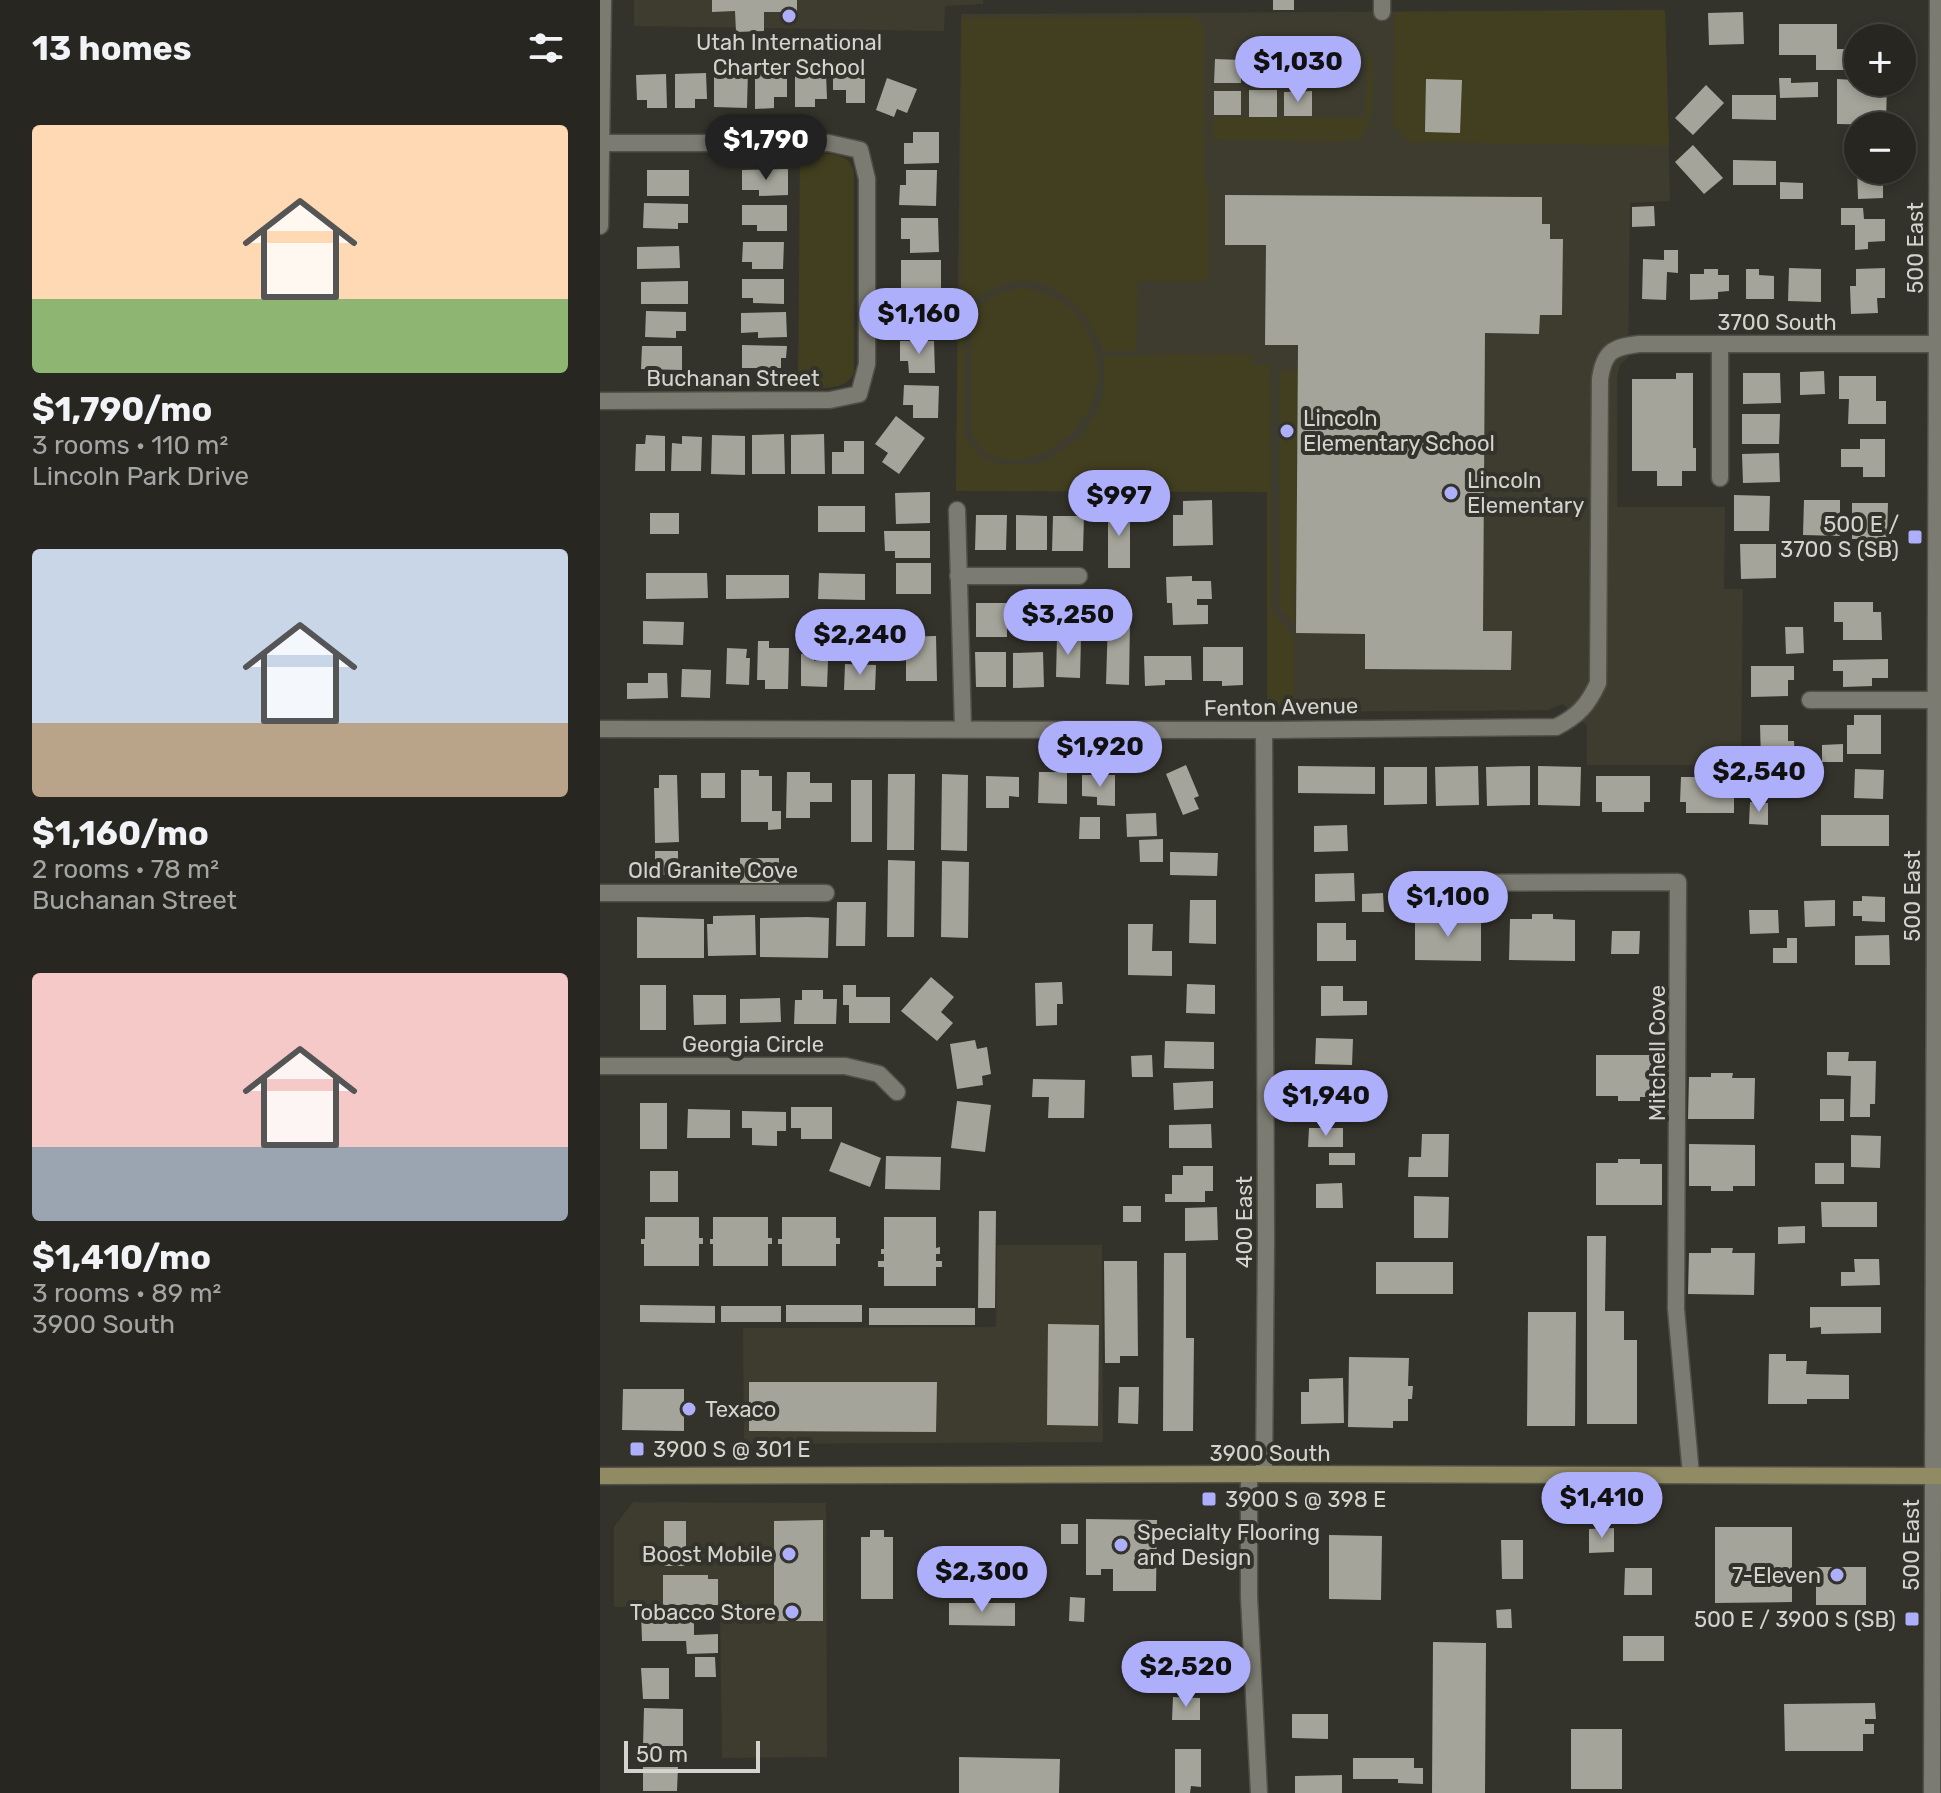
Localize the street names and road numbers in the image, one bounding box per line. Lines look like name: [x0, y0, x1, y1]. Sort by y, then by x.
street label: 500 East: [1902, 202, 1929, 294]
street label: 3700 South: [1717, 309, 1837, 336]
street label: Buchanan Street: [646, 365, 820, 392]
street label: Fenton Avenue: [1204, 692, 1358, 722]
street label: 500 East: [1899, 850, 1926, 942]
street label: Old Granite Cove: [628, 857, 798, 884]
street label: Mitchell Cove: [1644, 985, 1671, 1121]
street label: Georgia Circle: [682, 1031, 824, 1058]
street label: 400 East: [1231, 1175, 1258, 1268]
street label: 3900 South: [1209, 1440, 1331, 1467]
street label: 500 East: [1898, 1499, 1925, 1591]

